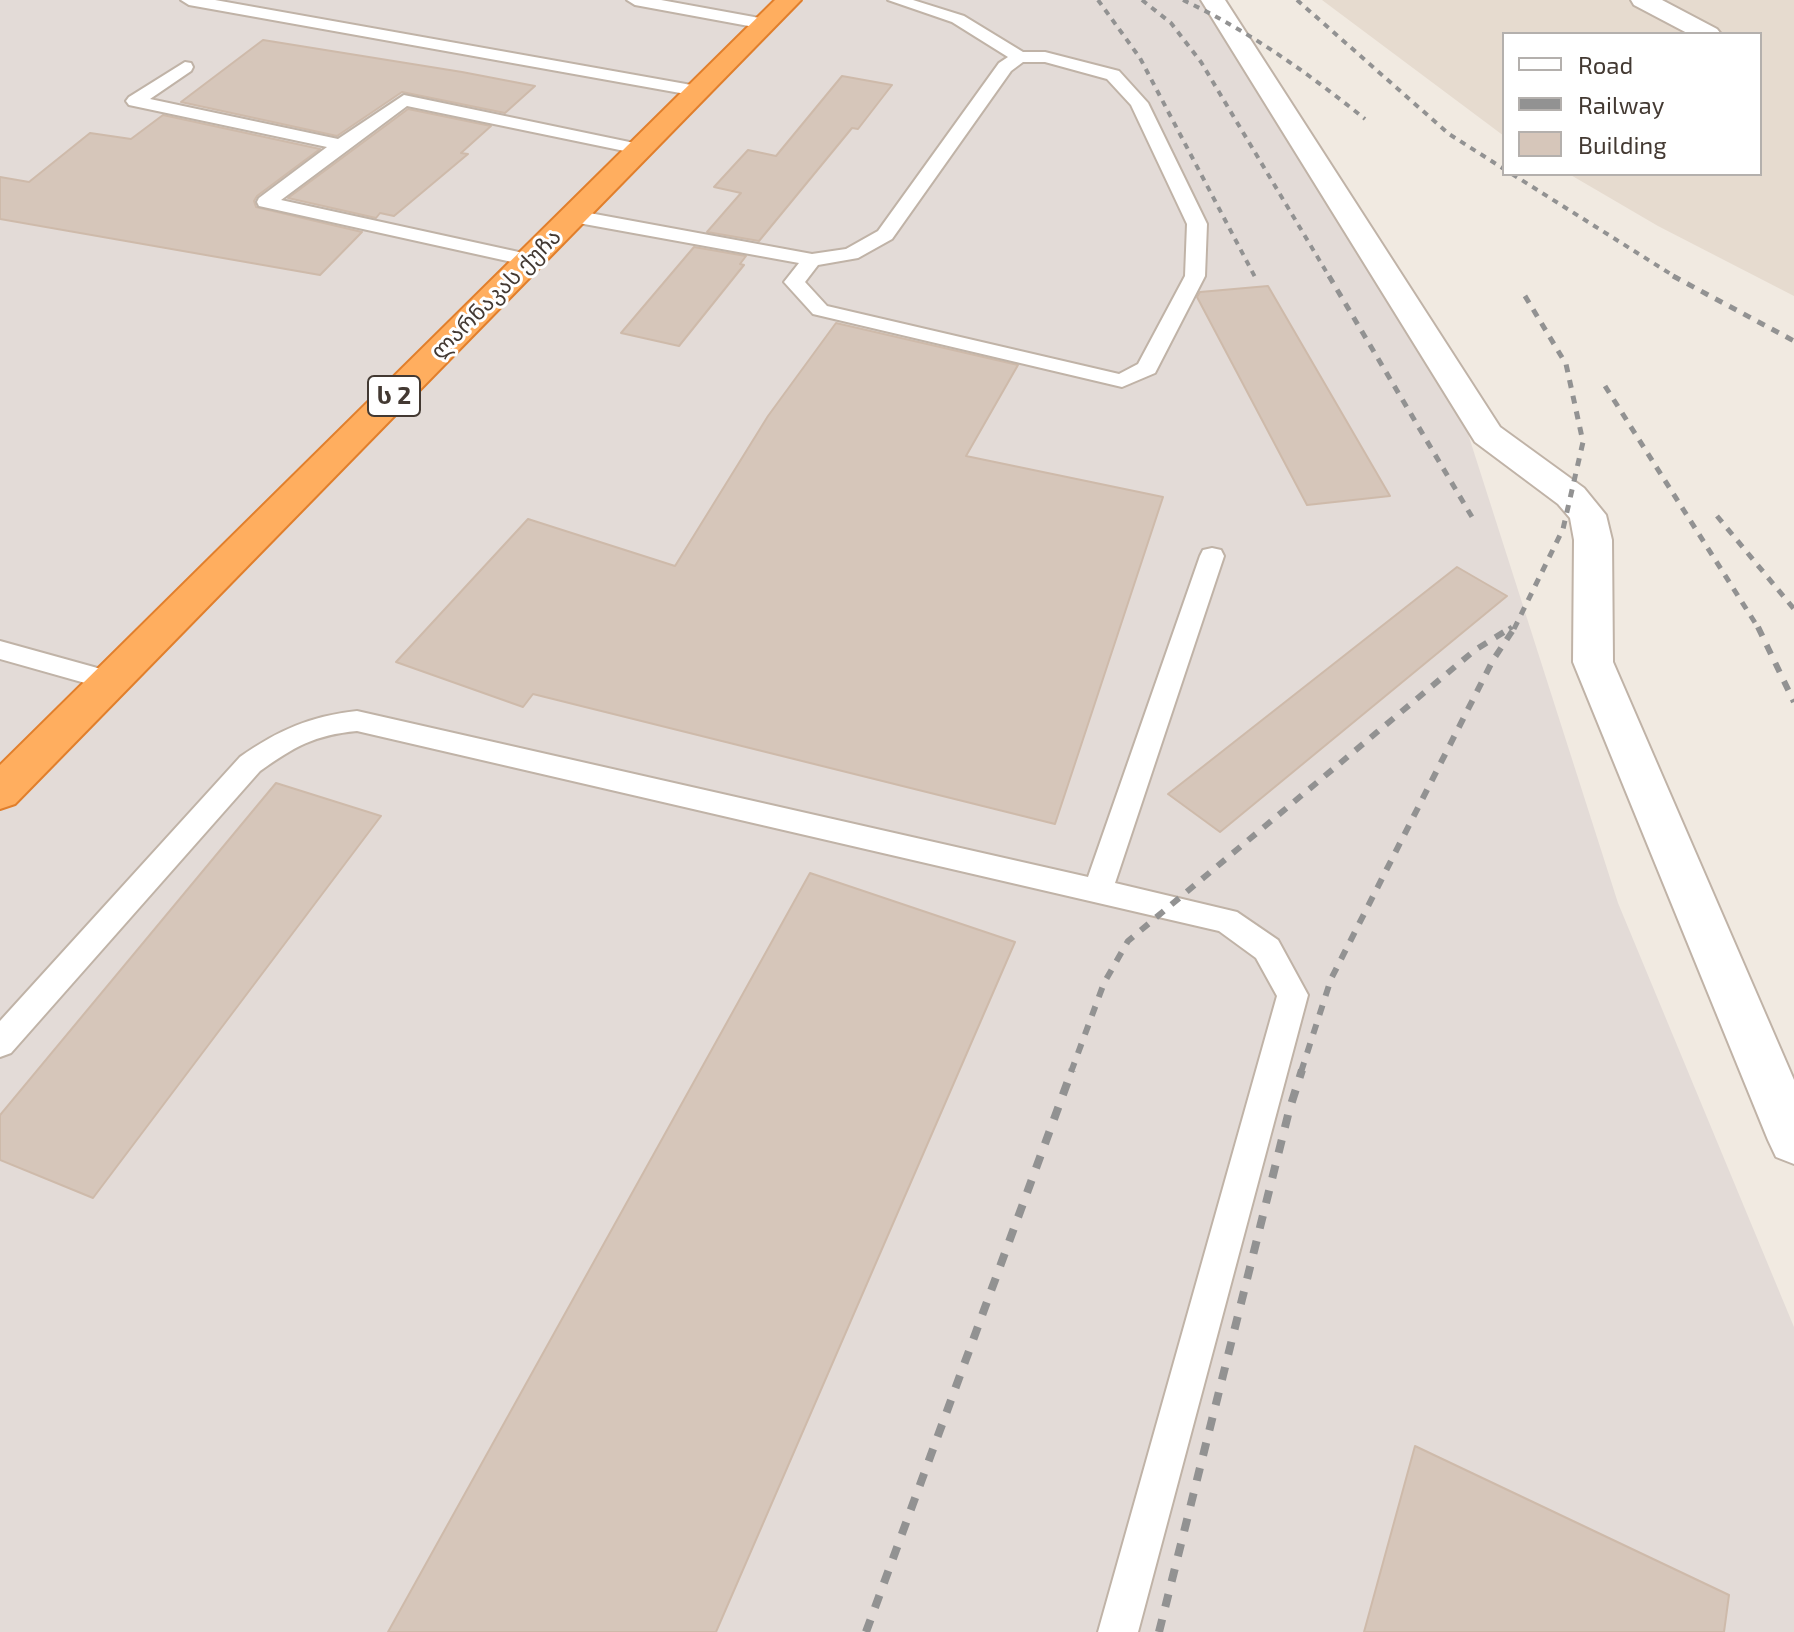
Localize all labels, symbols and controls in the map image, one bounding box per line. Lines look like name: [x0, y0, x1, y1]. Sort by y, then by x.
legend: [1502, 32, 1762, 176]
text: Road: [1578, 50, 1633, 79]
text: Railway: [1578, 90, 1664, 119]
text: Building: [1578, 130, 1667, 159]
street label: ლარნაკას ქუჩა: [425, 223, 567, 365]
road number: ს 2: [368, 376, 420, 416]

